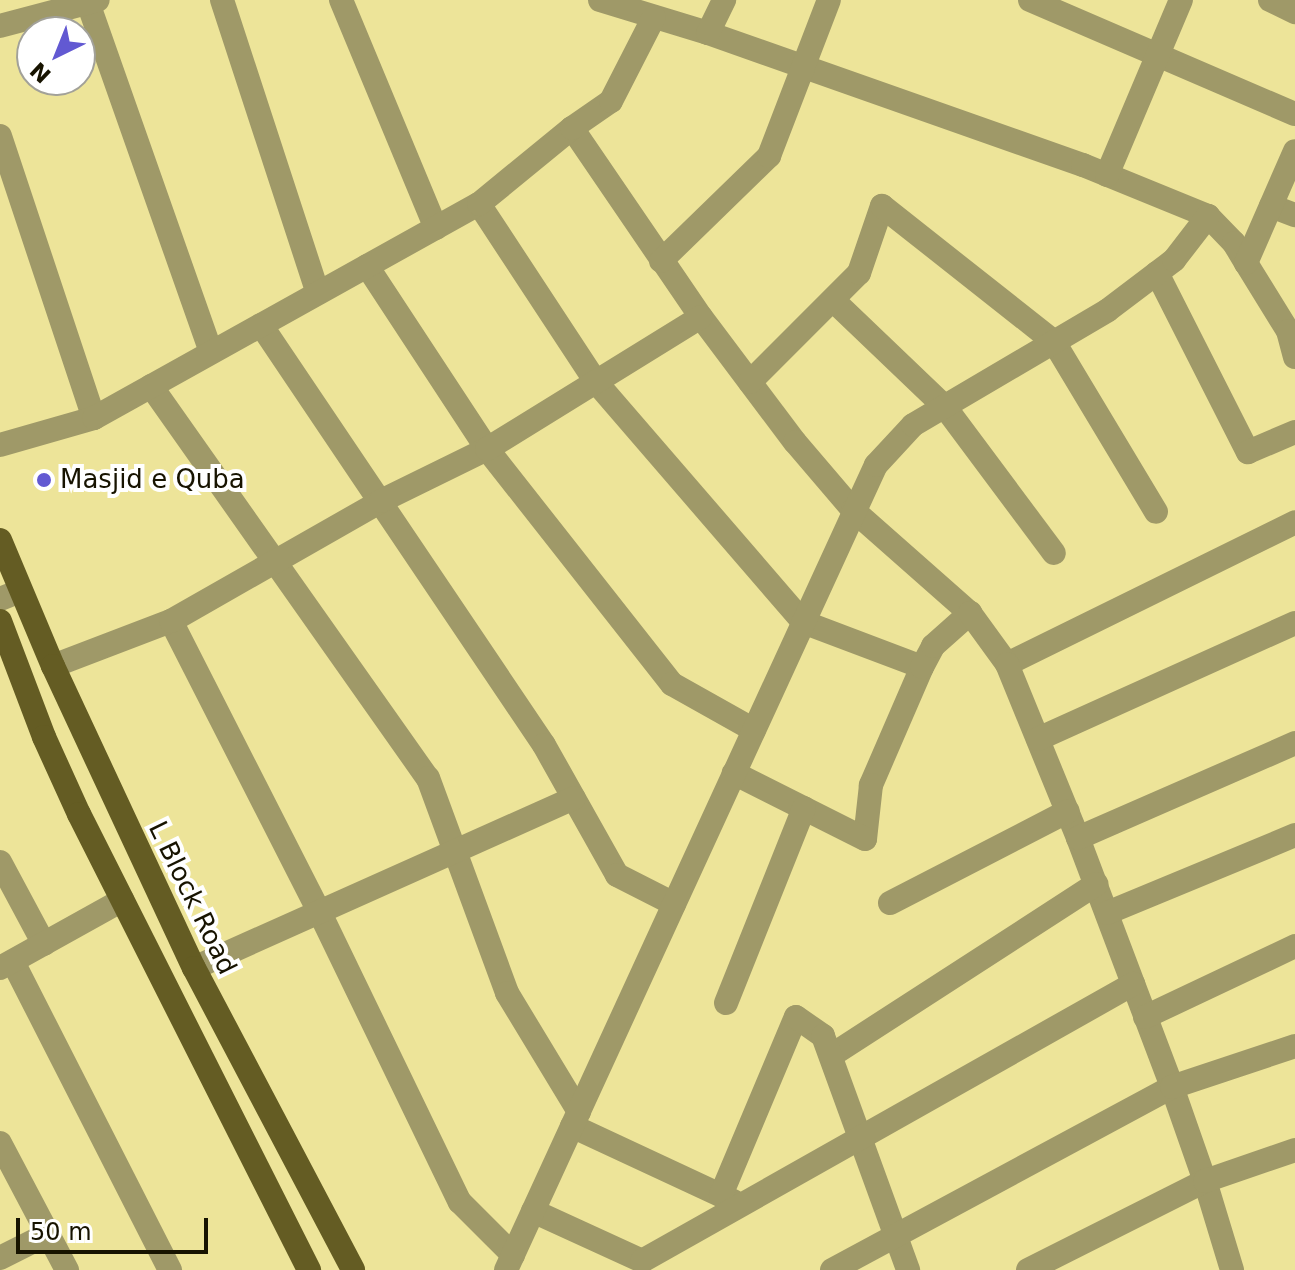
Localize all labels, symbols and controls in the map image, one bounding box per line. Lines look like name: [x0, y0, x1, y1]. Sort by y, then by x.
north arrow: [16, 16, 96, 96]
text: N: [25, 57, 56, 88]
place label: Masjid e Quba: [60, 464, 245, 496]
marker: Masjid e Quba: [35, 471, 53, 489]
street label: L Block Road: [141, 816, 243, 980]
scale bar: [20, 1202, 212, 1252]
text: 50 m: [30, 1218, 92, 1246]

